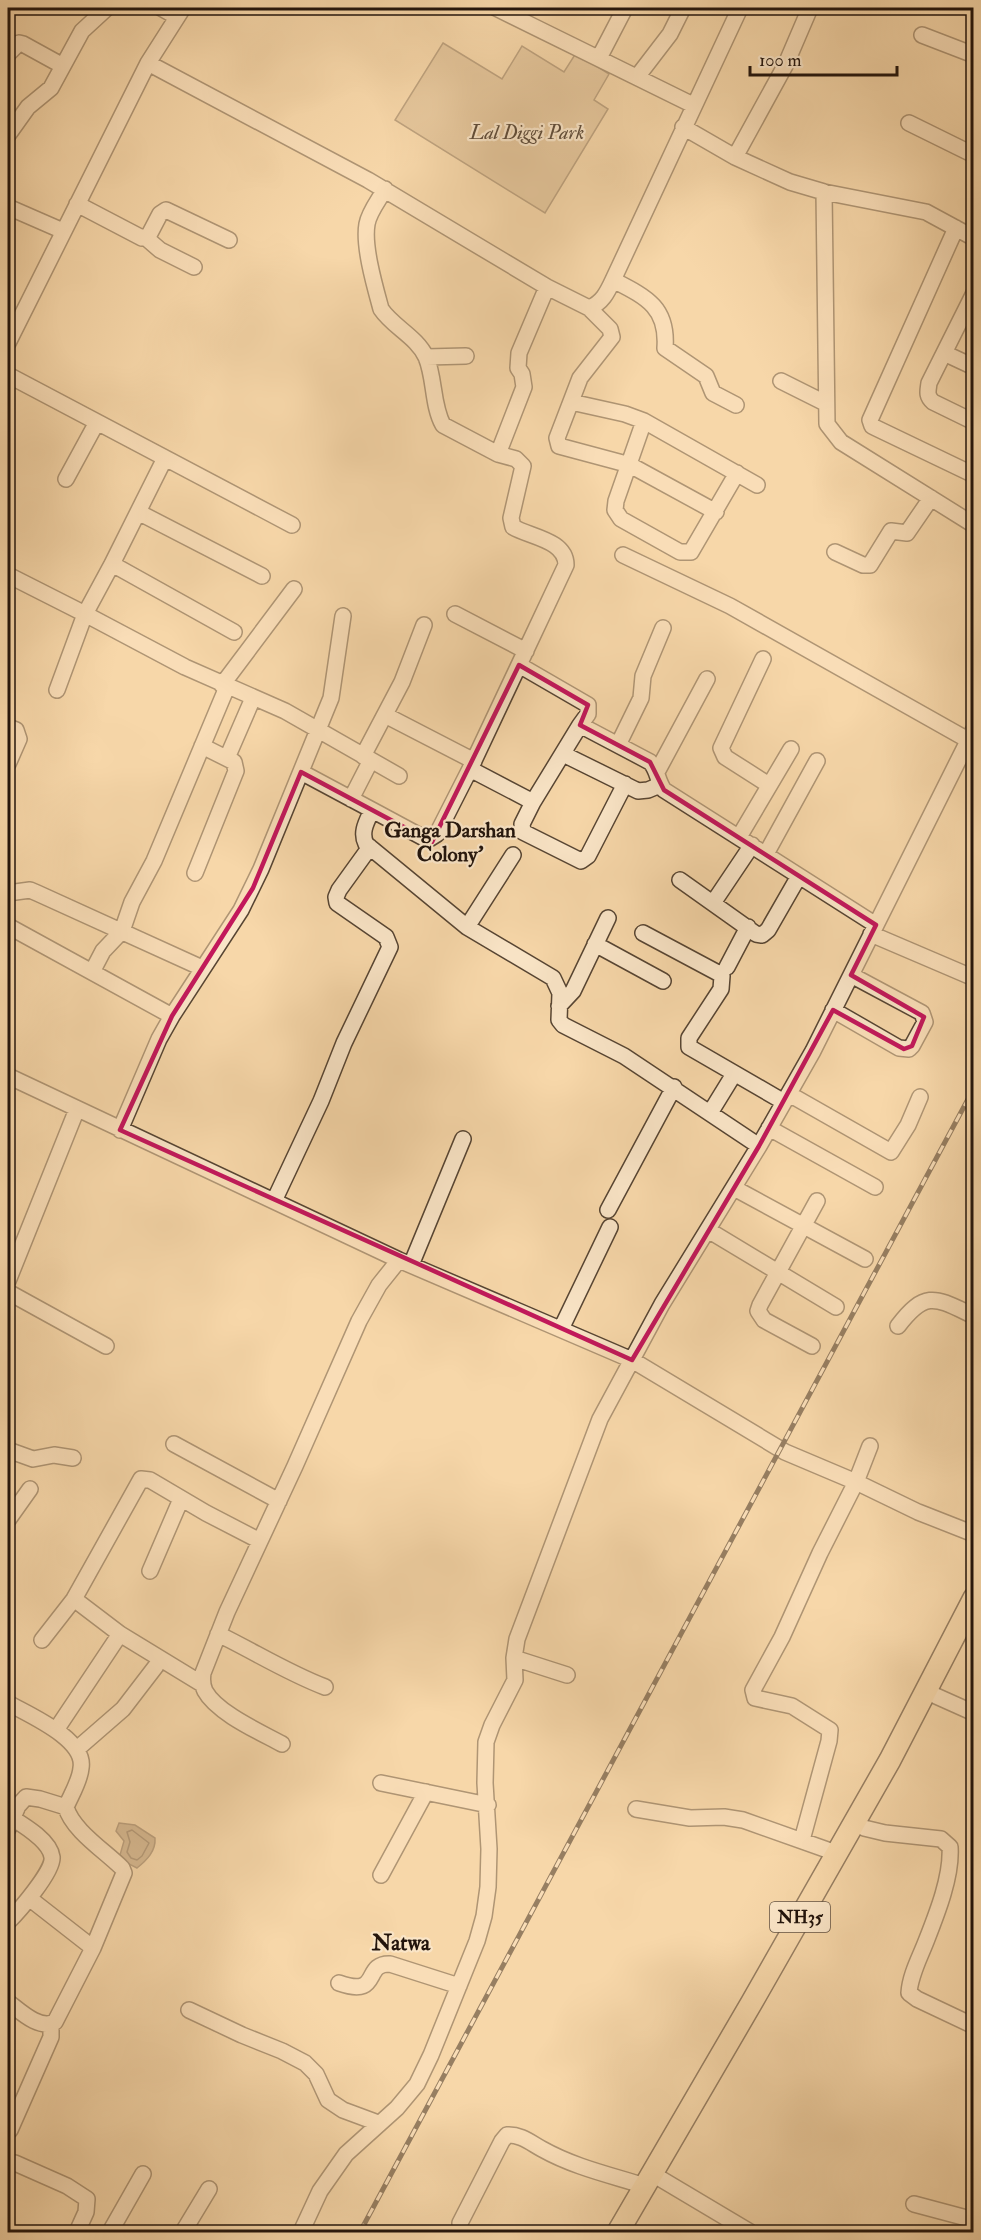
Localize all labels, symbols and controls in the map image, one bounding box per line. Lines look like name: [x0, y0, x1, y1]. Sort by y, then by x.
scale bar: [750, 39, 897, 77]
text: 100 m: [759, 49, 802, 72]
park label: Lal Diggi Park: [469, 120, 584, 145]
district label: Ganga Darshan Colony': [384, 817, 516, 868]
road number: NH35: [770, 1902, 830, 1932]
district label: Natwa: [371, 1929, 431, 1957]

